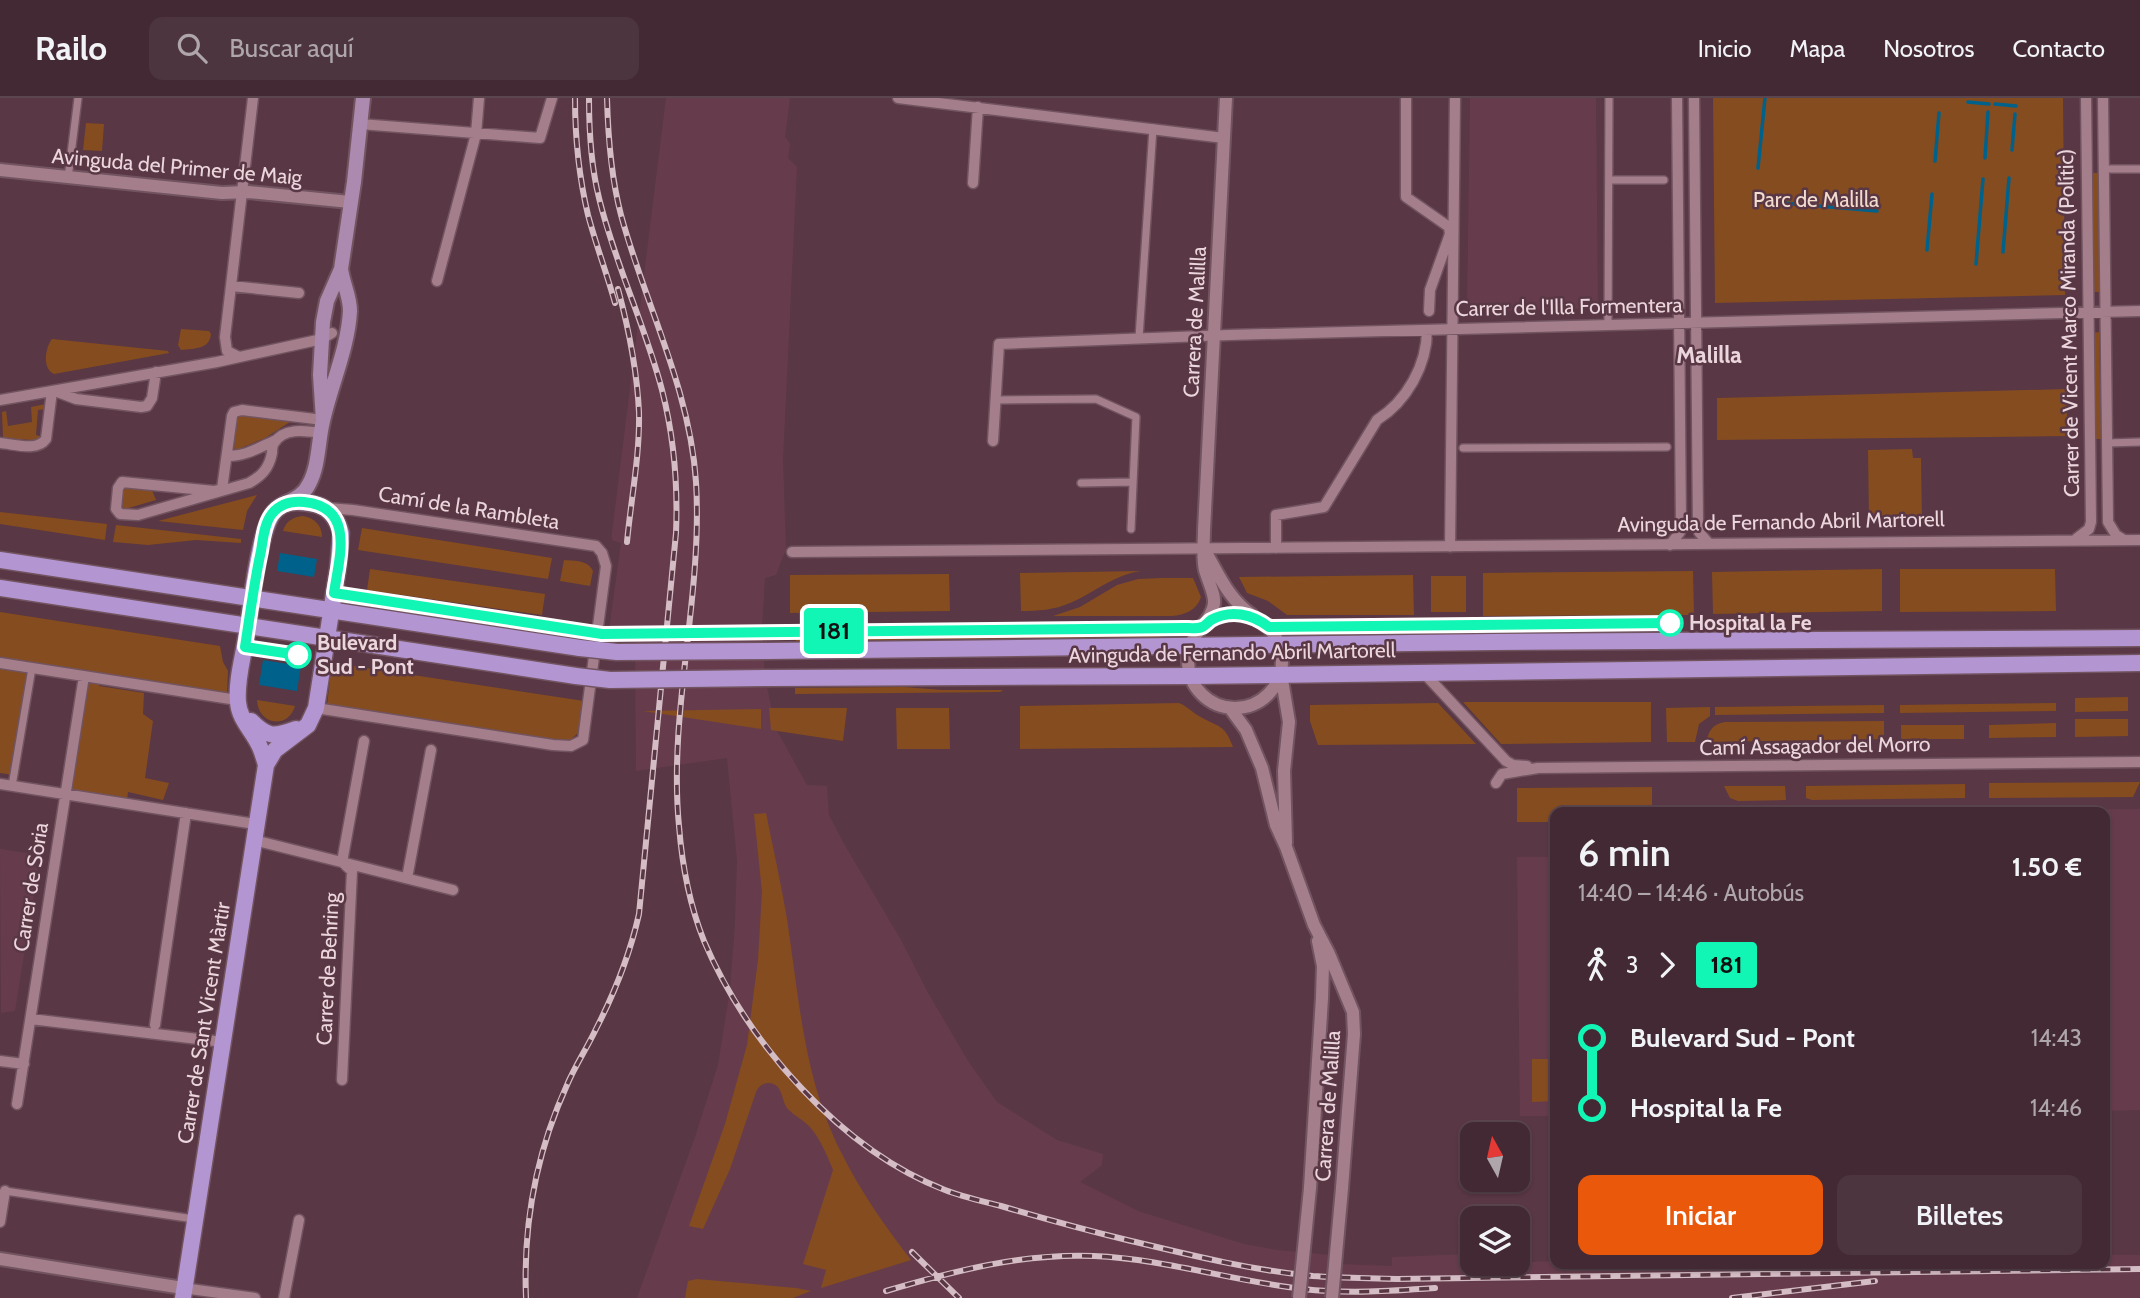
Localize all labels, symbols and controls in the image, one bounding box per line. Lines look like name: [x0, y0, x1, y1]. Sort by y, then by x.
search box: [149, 17, 639, 80]
text: Railo: [35, 28, 107, 68]
icon: search: [173, 29, 211, 67]
text: Buscar aquí: [229, 32, 353, 64]
text: Inicio: [1698, 34, 1751, 63]
text: Mapa: [1789, 34, 1845, 63]
text: Nosotros: [1883, 34, 1974, 63]
text: Contacto: [2012, 34, 2105, 63]
street label: Avinguda del Primer de Maig: [51, 143, 304, 190]
street label: Carrer de Vicent Marco Miranda (Polític): [2053, 149, 2084, 497]
park label: Parc de Malilla: [1753, 187, 1879, 212]
street label: Carrera de Malilla: [1178, 246, 1211, 398]
street label: Carrer de l'Illa Formentera: [1455, 292, 1683, 321]
district label: Malilla: [1676, 341, 1742, 369]
street label: Camí de la Rambleta: [377, 481, 561, 534]
street label: Avinguda de Fernando Abril Martorell: [1617, 506, 1945, 537]
line badge: 181: [794, 608, 874, 654]
marker: Hospital la Fe: [1657, 610, 1683, 636]
place label: Hospital la Fe: [1689, 610, 1812, 635]
text: 181: [818, 616, 850, 645]
place label: Bulevard Sud - Pont: [317, 630, 414, 679]
street label: Avinguda de Fernando Abril Martorell: [1068, 637, 1396, 668]
marker: Bulevard Sud - Pont: [285, 642, 311, 668]
street label: Camí Assagador del Morro: [1699, 731, 1931, 760]
street label: Carrer de Sòria: [8, 821, 53, 953]
text: 6 min: [1578, 829, 1671, 876]
text: 1.50 €: [2012, 851, 2082, 883]
text: 14:40 – 14:46 · Autobús: [1578, 879, 1804, 907]
street label: Carrer de Behring: [311, 891, 344, 1046]
street label: Carrer de Sant Vicent Màrtir: [172, 900, 235, 1146]
icon: walk: [1578, 946, 1616, 984]
icon: forward: [1648, 946, 1686, 984]
text: 181: [1710, 950, 1743, 979]
text: 3: [1626, 951, 1638, 979]
text: Bulevard Sud - Pont: [1630, 1022, 1855, 1054]
text: 14:43: [2031, 1024, 2082, 1052]
street label: Carrera de Malilla: [1310, 1029, 1345, 1182]
text: Hospital la Fe: [1630, 1092, 1782, 1124]
text: 14:46: [2030, 1094, 2082, 1122]
north arrow: [1460, 1122, 1530, 1192]
map controls: [1460, 1122, 1530, 1276]
button: Iniciar: [1578, 1175, 1823, 1255]
button: Billetes: [1837, 1175, 2082, 1255]
button: layers: [1460, 1206, 1530, 1276]

